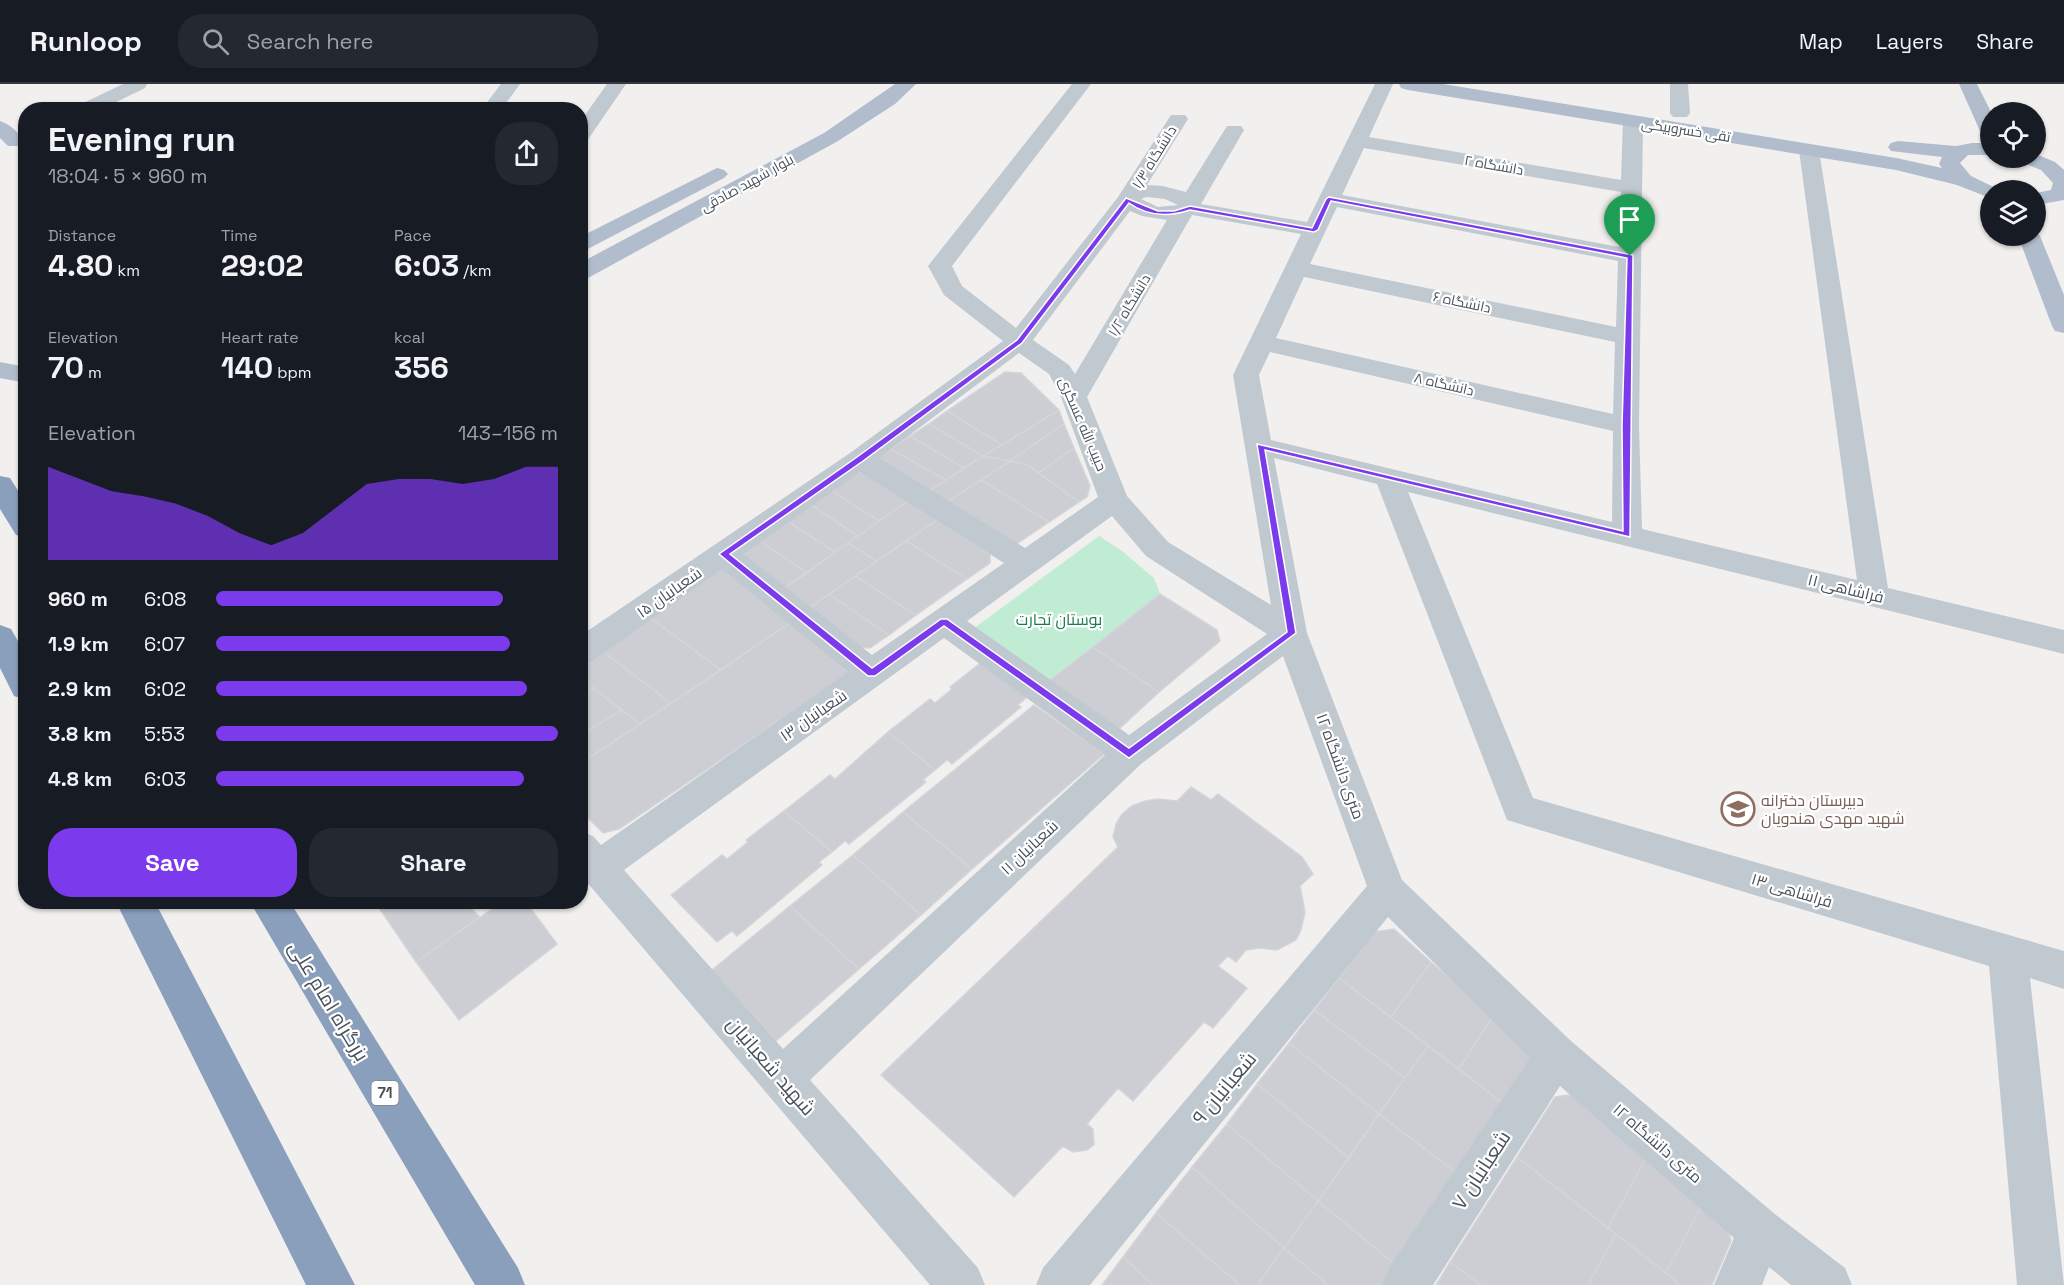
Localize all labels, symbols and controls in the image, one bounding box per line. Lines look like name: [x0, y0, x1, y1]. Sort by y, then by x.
search box: [178, 14, 598, 68]
text: Runloop: [30, 23, 142, 59]
icon: search: [199, 25, 232, 58]
text: Search here: [247, 27, 374, 55]
text: Map: [1799, 28, 1843, 55]
text: Layers: [1876, 28, 1943, 55]
text: Share: [1976, 28, 2034, 55]
map controls: [1980, 102, 2046, 246]
button: locate: [1980, 102, 2046, 168]
street label: تقی خسروبیگی: [1640, 114, 1732, 146]
text: Evening run: [48, 119, 236, 161]
button: share: [495, 122, 558, 185]
street label: دانشگاه ۱/۳: [1128, 122, 1180, 192]
street label: بلوار شهید صادقی: [697, 150, 797, 216]
street label: دانشگاه ۲: [1463, 151, 1525, 179]
text: 18:04 · 5 × 960 m: [48, 163, 208, 189]
button: layers: [1980, 180, 2046, 246]
pin: [1604, 194, 1655, 256]
icon: arrive: [1613, 203, 1646, 236]
text: Distance: [48, 225, 116, 246]
text: Time: [221, 225, 257, 246]
text: Pace: [394, 225, 431, 246]
text: 4.80: [48, 246, 113, 285]
text: 29:02: [221, 246, 303, 285]
text: 6:03: [394, 246, 459, 285]
text: km: [113, 260, 140, 281]
text: /km: [459, 260, 492, 281]
street label: دانشگاه ۱/۲: [1104, 271, 1154, 339]
street label: دانشگاه ۶: [1431, 287, 1493, 317]
text: Elevation: [48, 327, 118, 348]
text: Heart rate: [221, 327, 299, 348]
text: kcal: [394, 327, 425, 348]
text: 70: [48, 348, 84, 387]
text: 140: [221, 348, 273, 387]
text: 356: [394, 348, 449, 387]
text: m: [84, 362, 102, 383]
text: bpm: [273, 362, 312, 383]
street label: دانشگاه ۸: [1412, 368, 1476, 400]
street label: حبیب الله عسگری: [1055, 374, 1111, 474]
text: Elevation: [48, 420, 136, 446]
text: 143–156 m: [458, 420, 558, 446]
street label: شعبانیان ۱۵: [633, 562, 706, 623]
street label: فراشاهی ۱۱: [1806, 569, 1886, 608]
text: 960 m: [48, 586, 108, 612]
text: 6:08: [144, 586, 187, 612]
park label: بوستان تجارت: [1016, 609, 1102, 630]
text: 1.9 km: [48, 631, 109, 657]
text: 6:07: [144, 631, 185, 657]
text: 2.9 km: [48, 676, 112, 702]
text: 6:02: [144, 676, 186, 702]
street label: شعبانیان ۱۳: [776, 685, 851, 746]
street label: ۱۲ متری دانشگاه: [1312, 710, 1369, 822]
text: 3.8 km: [48, 721, 112, 747]
text: 5:53: [144, 721, 185, 747]
text: 4.8 km: [48, 766, 112, 792]
text: 6:03: [144, 766, 186, 792]
place label: دبیرستان دخترانه شهید مهدی هندویان: [1761, 790, 1904, 829]
school or university icon: دبیرستان دخترانه شهید مهدی هندویان: [1720, 791, 1756, 827]
street label: شعبانیان ۱۱: [996, 815, 1063, 879]
button: Save: [48, 828, 297, 897]
button: Share: [309, 828, 558, 897]
street label: فراشاهی ۱۳: [1749, 868, 1835, 913]
street label: بزرگراه امام علی: [282, 936, 375, 1066]
street label: شهید شعبانیان: [721, 1011, 821, 1121]
street label: شعبانیان ۹: [1186, 1046, 1262, 1130]
road number: 71: [372, 1081, 398, 1105]
street label: ۱۲ متری دانشگاه: [1609, 1099, 1707, 1188]
street label: شعبانیان ۷: [1446, 1126, 1516, 1214]

